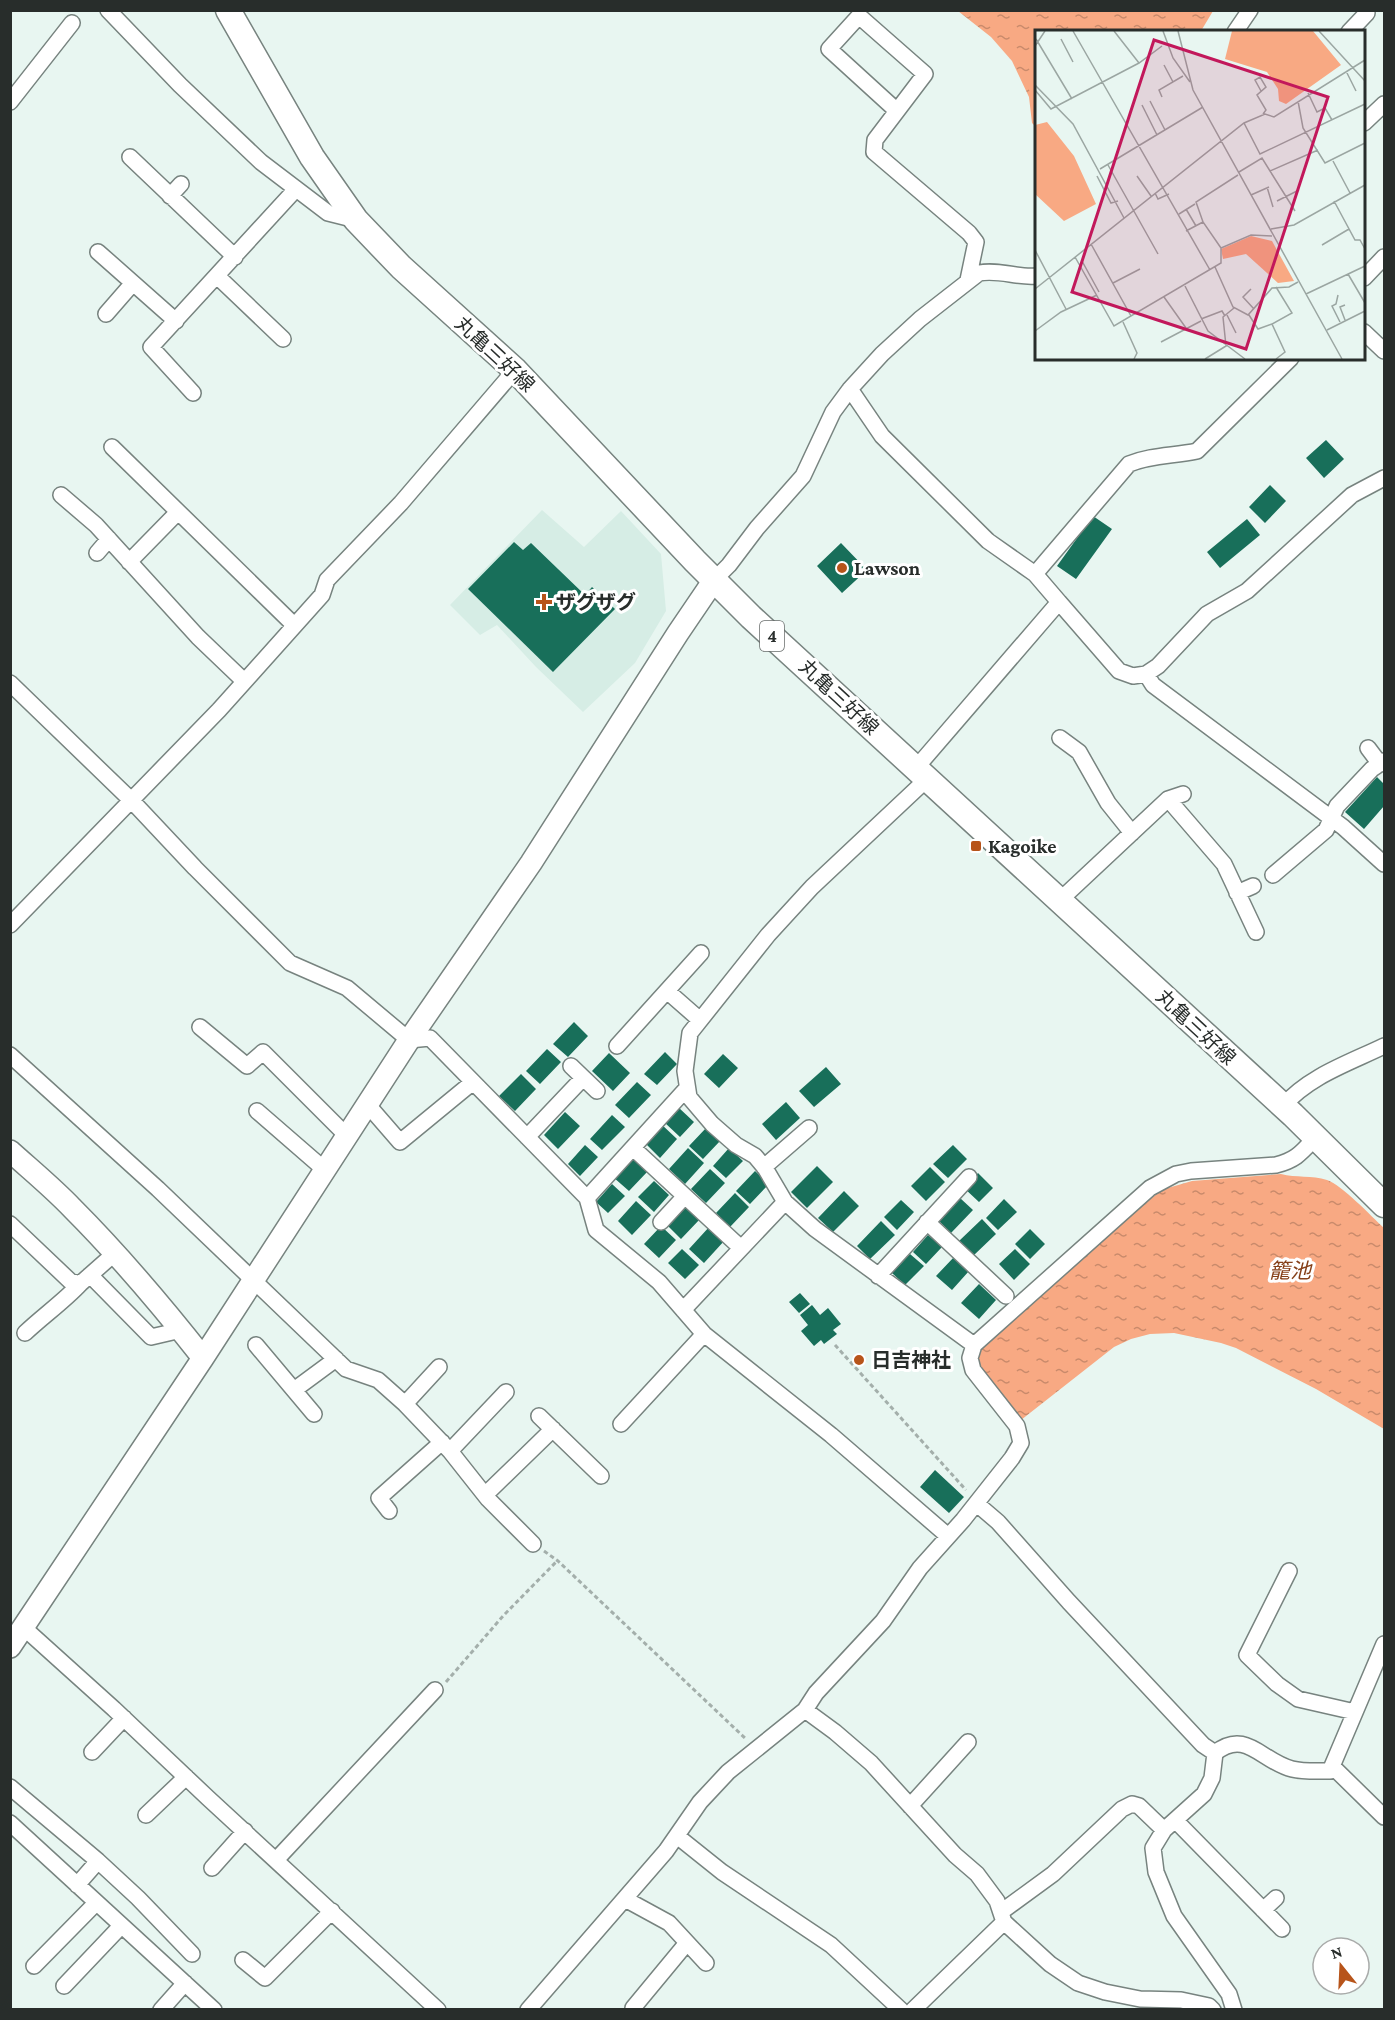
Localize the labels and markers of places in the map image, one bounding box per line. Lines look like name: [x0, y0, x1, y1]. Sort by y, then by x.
place label: Lawson: [854, 557, 921, 579]
marker: Lawson: [835, 561, 849, 575]
place label: ザグザグ: [556, 591, 636, 613]
marker: ザグザグ: [537, 595, 551, 609]
place label: Kagoike: [988, 835, 1056, 857]
marker: Kagoike: [969, 839, 983, 853]
place label: 日吉神社: [871, 1349, 951, 1371]
marker: 日吉神社: [852, 1353, 866, 1367]

